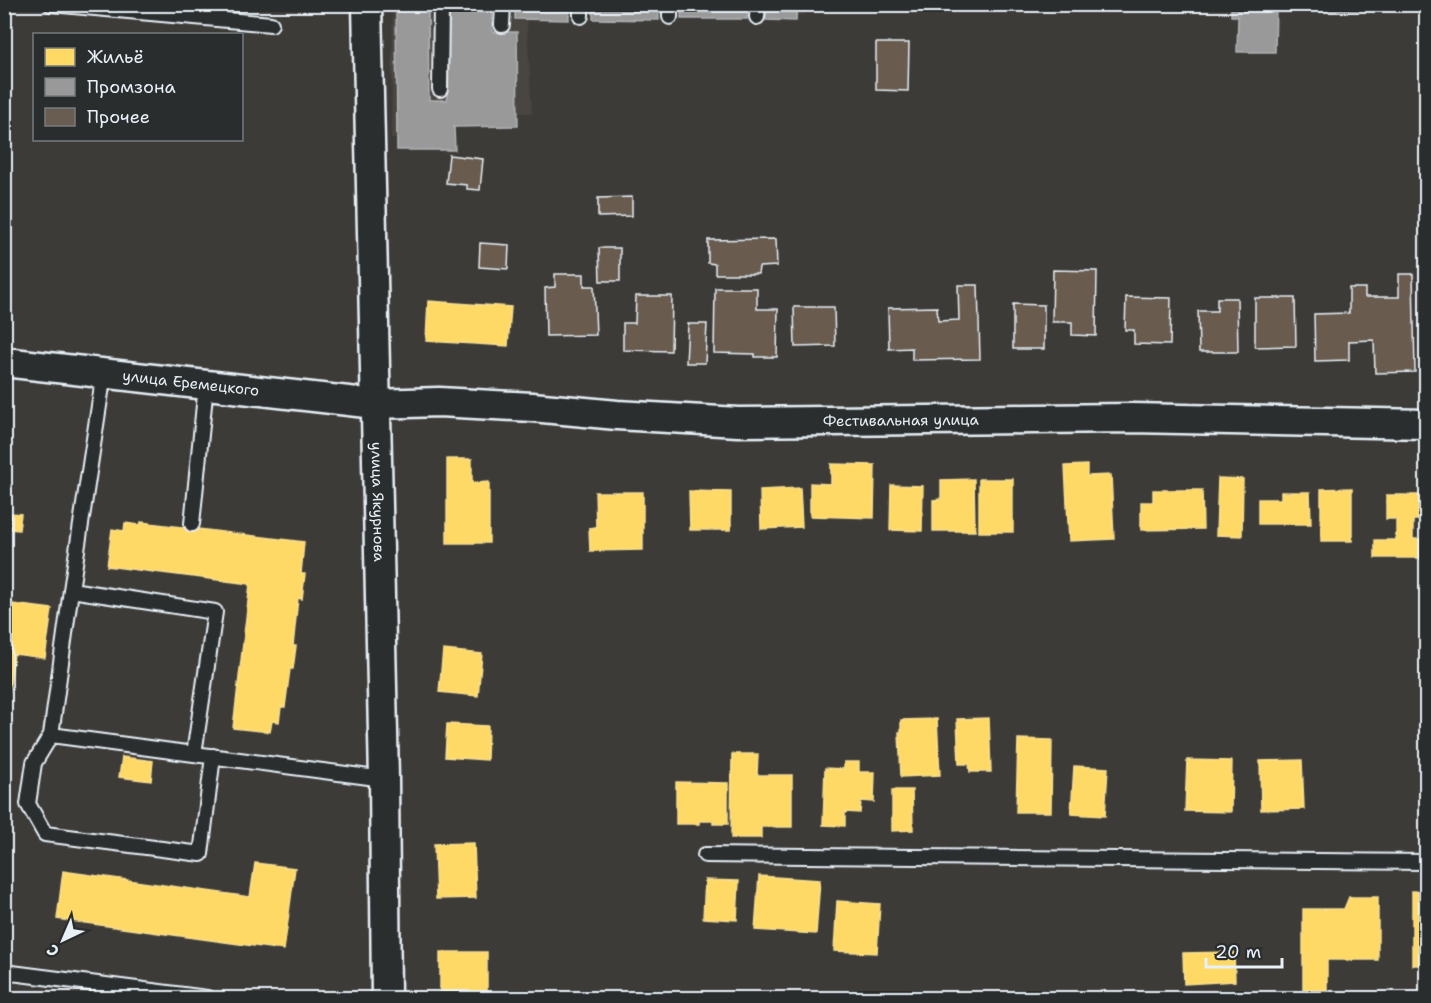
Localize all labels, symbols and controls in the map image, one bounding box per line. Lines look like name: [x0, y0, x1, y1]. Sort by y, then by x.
legend: [33, 33, 243, 141]
text: Жильё: [87, 45, 144, 69]
text: Промзона: [87, 75, 176, 99]
text: Прочее: [87, 105, 150, 129]
street label: улица Еремецкого: [121, 365, 260, 401]
street label: Фестивальная улица: [823, 410, 980, 431]
street label: улица Якурнова: [367, 442, 389, 563]
north arrow: [33, 910, 93, 970]
scale bar: [1206, 931, 1282, 969]
text: С: [42, 939, 64, 961]
text: 20 m: [1215, 940, 1261, 964]

